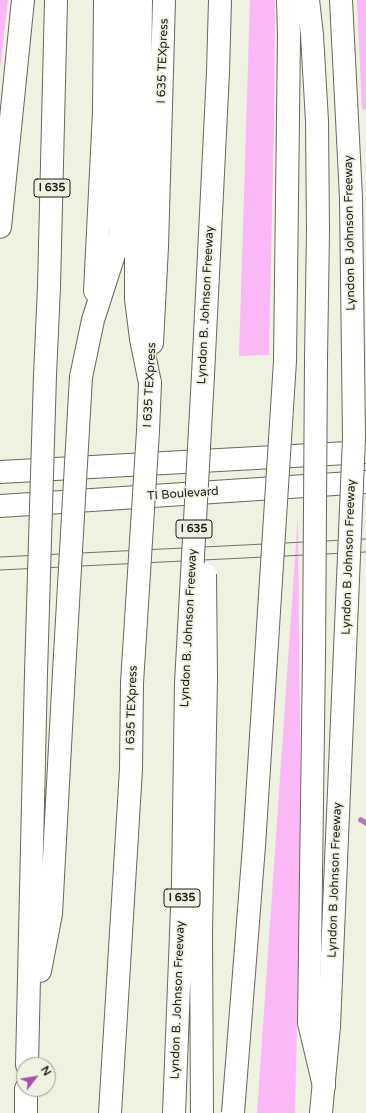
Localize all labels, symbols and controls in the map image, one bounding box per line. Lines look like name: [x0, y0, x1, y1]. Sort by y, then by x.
street label: I 635 TEXpress: [154, 18, 172, 104]
street label: Lyndon B Johnson Freeway: [341, 155, 359, 311]
road number: I 635: [34, 179, 70, 197]
street label: Lyndon B. Johnson Freeway: [195, 225, 217, 385]
street label: I 635 TEXpress: [141, 342, 159, 428]
street label: Lyndon B Johnson Freeway: [339, 479, 359, 635]
street label: TI Boulevard: [147, 484, 219, 504]
road number: I 635: [176, 520, 212, 538]
street label: Lyndon B. Johnson Freeway: [178, 548, 200, 708]
street label: I 635 TEXpress: [123, 665, 141, 751]
street label: Lyndon B Johnson Freeway: [325, 802, 345, 958]
road number: I 635: [164, 889, 200, 907]
street label: Lyndon B. Johnson Freeway: [168, 920, 188, 1080]
north arrow: [16, 1057, 56, 1097]
text: N: [38, 1064, 54, 1078]

